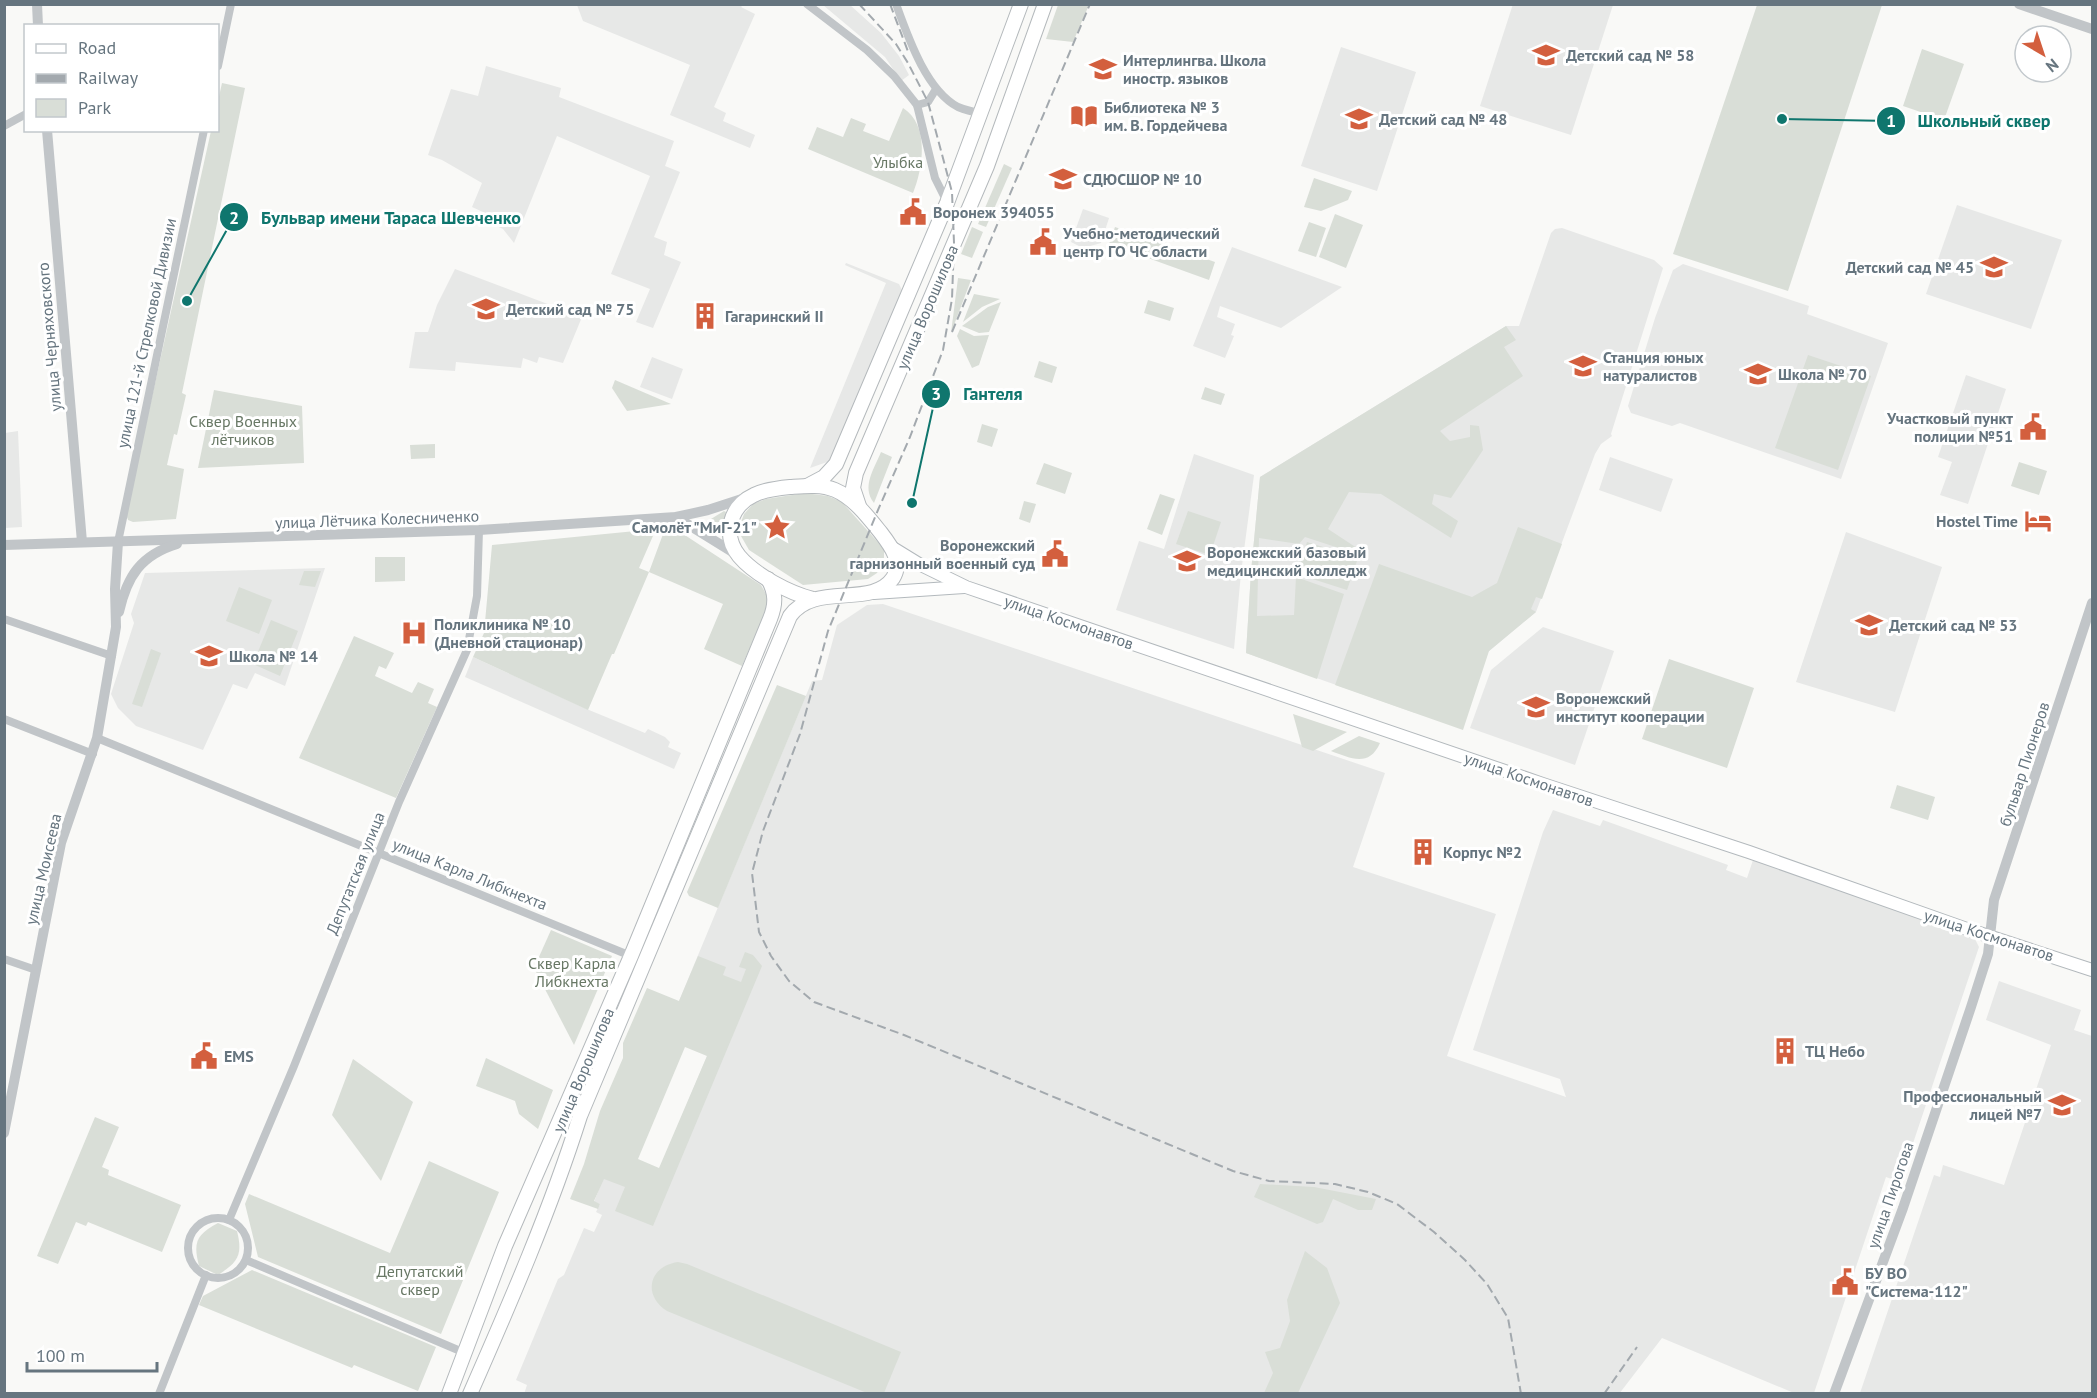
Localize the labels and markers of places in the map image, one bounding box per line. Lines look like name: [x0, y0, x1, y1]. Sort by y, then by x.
school or university icon: Детский сад № 58: [1531, 40, 1561, 70]
place label: Детский сад № 58: [1566, 45, 1694, 65]
place label: Интерлингва. Школа иностр. языков: [1123, 50, 1266, 88]
school or university icon: Интерлингва. Школа иностр. языков: [1088, 54, 1118, 84]
place label: Библиотека № 3 им. В. Гордейчева: [1104, 97, 1227, 135]
library icon: Библиотека № 3 им. В. Гордейчева: [1069, 101, 1099, 131]
callout: Школьный сквер: [1876, 103, 2063, 139]
school or university icon: Детский сад № 48: [1344, 104, 1374, 134]
place label: Детский сад № 48: [1379, 109, 1507, 129]
school or university icon: СДЮСШОР № 10: [1048, 164, 1078, 194]
place label: СДЮСШОР № 10: [1083, 169, 1202, 189]
public building icon: Воронеж 394055: [898, 197, 928, 227]
callout: Бульвар имени Тараса Шевченко: [219, 199, 533, 235]
place label: Воронеж 394055: [933, 202, 1054, 222]
place label: Учебно-методический центр ГО ЧС области: [1062, 223, 1220, 261]
public building icon: Учебно-методический центр ГО ЧС области: [1028, 227, 1058, 257]
school or university icon: Детский сад № 45: [1979, 252, 2009, 282]
place label: Детский сад № 45: [1846, 257, 1974, 277]
school or university icon: Детский сад № 75: [471, 294, 501, 324]
place label: Детский сад № 75: [506, 299, 634, 319]
building icon: Гагаринский II: [690, 301, 720, 331]
place label: Гагаринский II: [725, 306, 824, 326]
place label: Станция юных натуралистов: [1603, 347, 1704, 385]
school or university icon: Станция юных натуралистов: [1568, 351, 1598, 381]
school or university icon: Школа № 70: [1743, 359, 1773, 389]
place label: Школа № 70: [1778, 364, 1867, 384]
callout: Гантеля: [921, 376, 1034, 412]
place label: Участковый пункт полиции №51: [1886, 408, 2013, 446]
public building icon: Участковый пункт полиции №51: [2018, 412, 2048, 442]
hotel icon: Hostel Time: [2023, 506, 2053, 536]
place label: Hostel Time: [1936, 511, 2018, 531]
place icon: Самолёт "МиГ-21": [762, 512, 792, 542]
place label: Самолёт "МиГ-21": [632, 517, 757, 537]
place label: Воронежский гарнизонный военный суд: [849, 535, 1035, 573]
public building icon: Воронежский гарнизонный военный суд: [1040, 539, 1070, 569]
place label: Воронежский базовый медицинский колледж: [1207, 542, 1368, 580]
school or university icon: Воронежский базовый медицинский колледж: [1172, 546, 1202, 576]
school or university icon: Детский сад № 53: [1854, 610, 1884, 640]
place label: Поликлиника № 10 (Дневной стационар): [434, 614, 583, 652]
place label: Детский сад № 53: [1889, 615, 2017, 635]
hospital icon: Поликлиника № 10 (Дневной стационар): [399, 618, 429, 648]
school or university icon: Школа № 14: [194, 641, 224, 671]
place label: Школа № 14: [229, 646, 318, 666]
place label: Воронежский институт кооперации: [1556, 688, 1705, 726]
school or university icon: Воронежский институт кооперации: [1521, 692, 1551, 722]
building icon: Корпус №2: [1408, 837, 1438, 867]
place label: Корпус №2: [1443, 842, 1522, 862]
building icon: ТЦ Небо: [1770, 1036, 1800, 1066]
public building icon: EMS: [189, 1041, 219, 1071]
place label: ТЦ Небо: [1805, 1041, 1865, 1061]
place label: EMS: [224, 1046, 254, 1066]
place label: Профессиональный лицей №7: [1903, 1086, 2042, 1124]
school or university icon: Профессиональный лицей №7: [2047, 1090, 2077, 1120]
place label: БУ ВО "Система-112": [1865, 1263, 1968, 1301]
public building icon: БУ ВО "Система-112": [1830, 1267, 1860, 1297]

